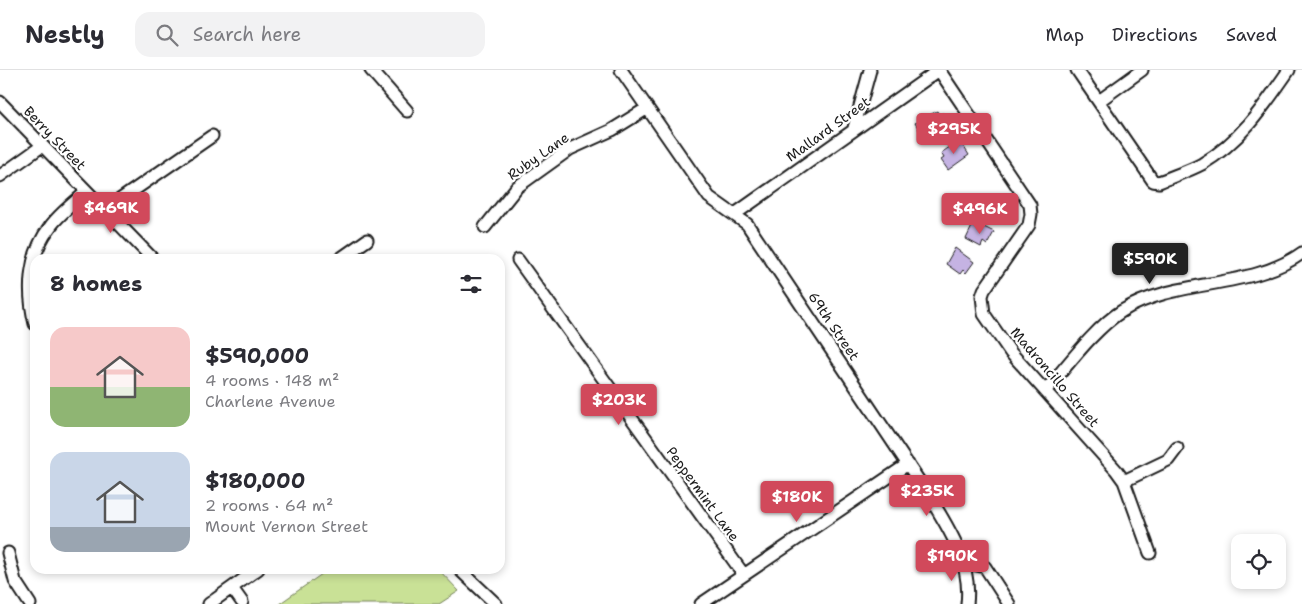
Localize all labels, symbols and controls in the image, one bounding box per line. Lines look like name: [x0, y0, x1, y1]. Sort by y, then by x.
search box: [135, 12, 485, 57]
text: Nestly: [25, 19, 105, 51]
icon: search: [153, 21, 181, 49]
text: Search here: [193, 22, 301, 47]
text: Map: [1046, 23, 1084, 47]
text: Directions: [1112, 23, 1198, 47]
text: Saved: [1226, 23, 1277, 47]
street label: Mallard Street: [782, 92, 874, 166]
street label: Berry Street: [20, 102, 90, 174]
pin: $295K: [919, 112, 989, 155]
text: $295K: [927, 118, 981, 139]
street label: Ruby Lane: [504, 128, 572, 184]
pin: $469K: [76, 191, 146, 234]
pin: $496K: [945, 192, 1015, 235]
text: $469K: [84, 197, 138, 218]
text: $496K: [953, 198, 1007, 219]
pin: $590K: [1115, 242, 1185, 285]
text: $590K: [1123, 248, 1177, 269]
text: 8 homes: [50, 270, 142, 298]
icon: filters: [457, 270, 485, 298]
street label: 69th Street: [804, 288, 864, 364]
street label: Madroncillo Street: [1007, 323, 1103, 431]
text: $590,000: [205, 342, 309, 370]
icon: home: [90, 347, 150, 407]
text: 4 rooms · 148 m²: [205, 370, 339, 391]
pin: $203K: [584, 384, 654, 426]
text: $203K: [592, 389, 646, 410]
text: Charlene Avenue: [205, 391, 336, 412]
street label: Peppermint Lane: [663, 443, 743, 545]
text: $180,000: [205, 467, 305, 495]
icon: home: [90, 472, 150, 532]
pin: $235K: [892, 474, 962, 517]
pin: $180K: [762, 480, 832, 523]
text: $235K: [900, 480, 954, 501]
text: $180K: [772, 486, 822, 507]
text: 2 rooms · 64 m²: [205, 495, 333, 516]
text: Mount Vernon Street: [205, 516, 368, 537]
map controls: [1231, 534, 1286, 589]
button: locate: [1231, 534, 1286, 589]
pin: $190K: [917, 540, 987, 582]
text: $190K: [927, 545, 977, 566]

